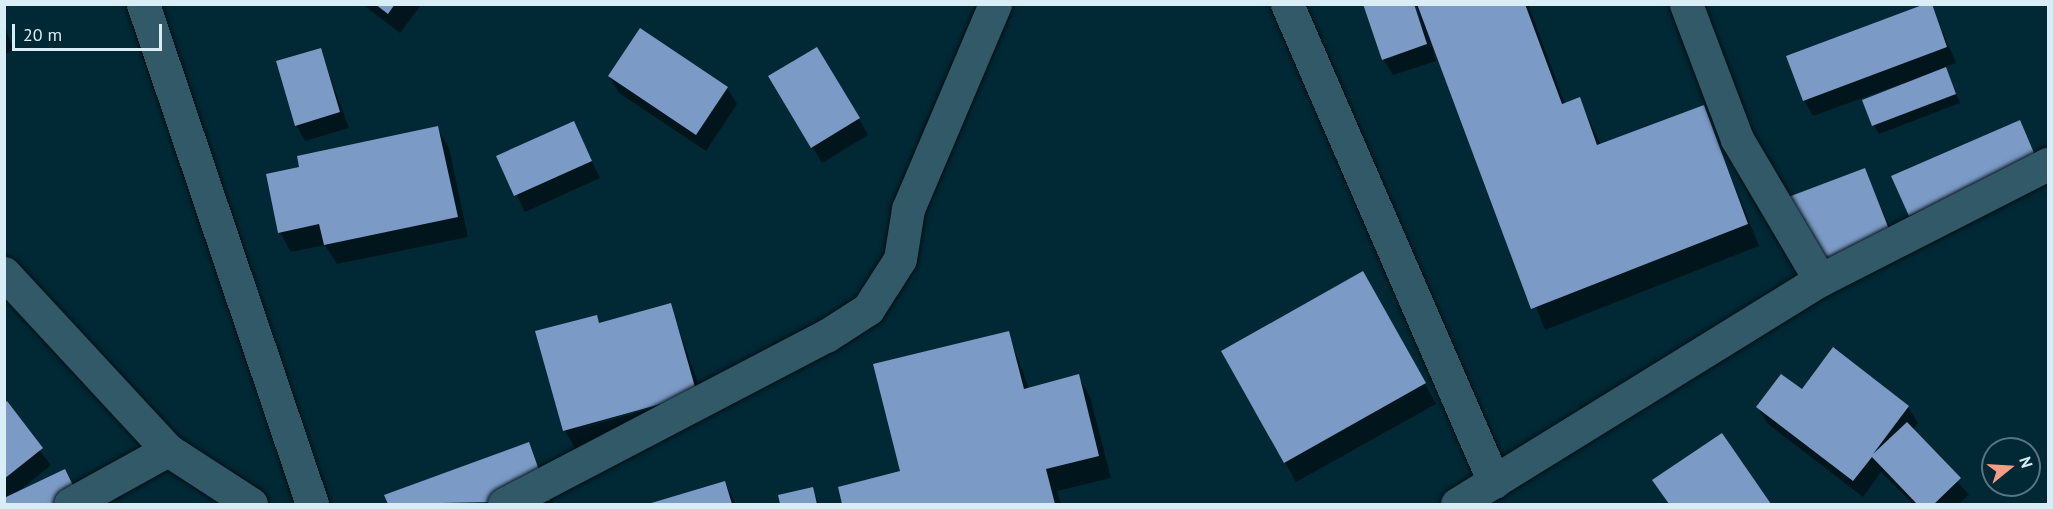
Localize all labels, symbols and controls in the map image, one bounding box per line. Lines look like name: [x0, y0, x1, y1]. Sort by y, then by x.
scale bar: [15, 12, 165, 50]
text: 20 m: [23, 23, 62, 46]
north arrow: [1981, 437, 2041, 497]
text: N: [2015, 454, 2037, 470]

